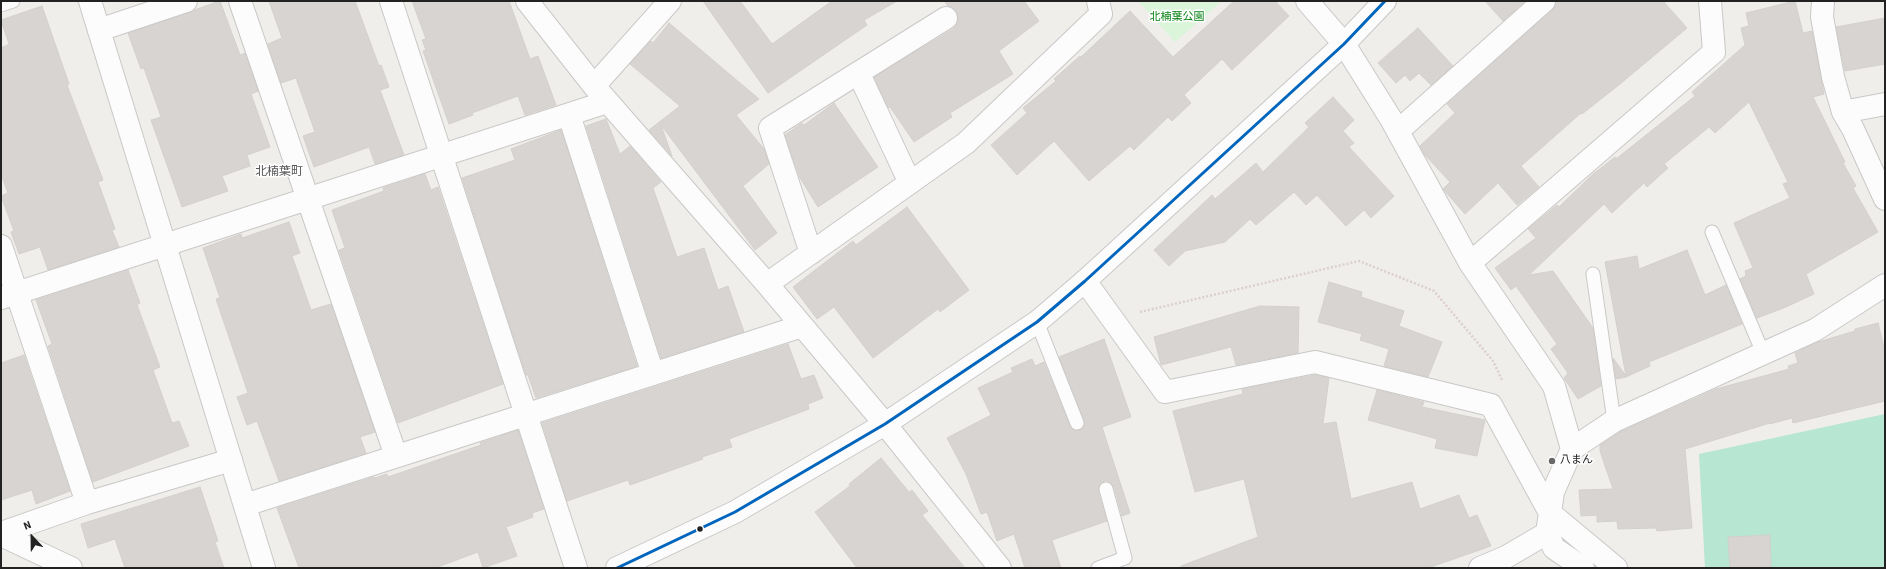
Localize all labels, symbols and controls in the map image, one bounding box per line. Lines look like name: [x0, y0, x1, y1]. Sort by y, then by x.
park label: 北楠葉公園: [1150, 11, 1204, 25]
district label: 北楠葉町: [255, 165, 303, 179]
place label: 八まん: [1560, 454, 1593, 468]
marker: 八まん: [1547, 456, 1557, 466]
north arrow: [12, 517, 52, 557]
text: N: [21, 517, 34, 534]
unlabelled marker: [695, 524, 705, 534]

